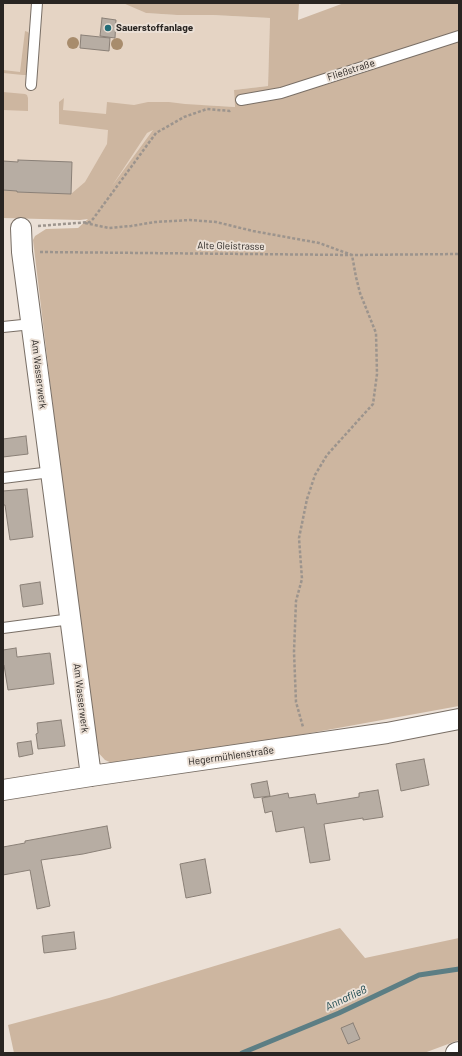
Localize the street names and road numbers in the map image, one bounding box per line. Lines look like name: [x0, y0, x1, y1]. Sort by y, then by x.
street label: Fließstraße: [326, 57, 376, 83]
street label: Alte Gleistrasse: [197, 239, 265, 253]
street label: Am Wasserwerk: [29, 339, 49, 409]
street label: Am Wasserwerk: [71, 663, 91, 733]
street label: Hegermühlenstraße: [187, 744, 275, 768]

